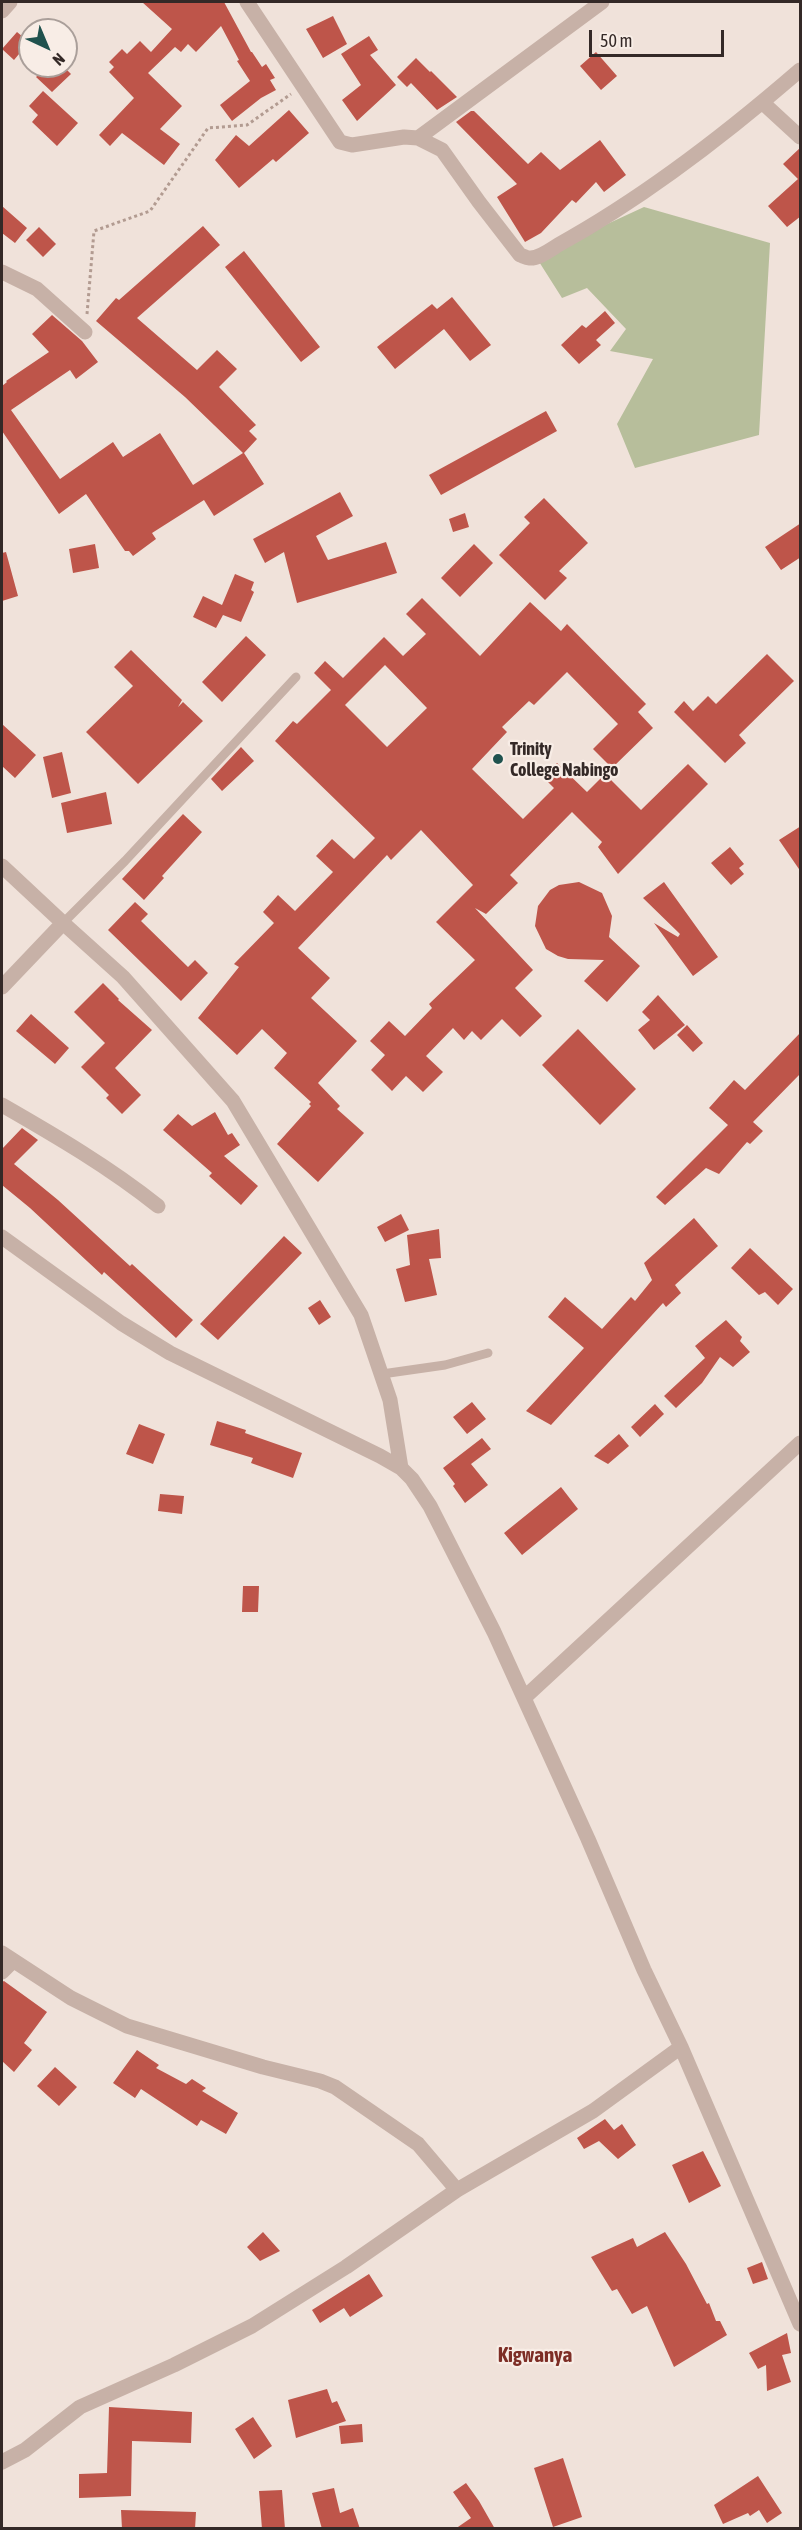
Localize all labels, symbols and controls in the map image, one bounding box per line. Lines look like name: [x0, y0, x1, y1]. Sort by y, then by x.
north arrow: [18, 18, 78, 78]
scale bar: [592, 18, 727, 56]
text: 50 m: [600, 30, 632, 51]
text: N: [49, 50, 69, 69]
place label: Trinity College Nabingo: [510, 738, 618, 780]
marker: Trinity College Nabingo: [491, 752, 505, 766]
district label: Kigwanya: [498, 2342, 572, 2368]

